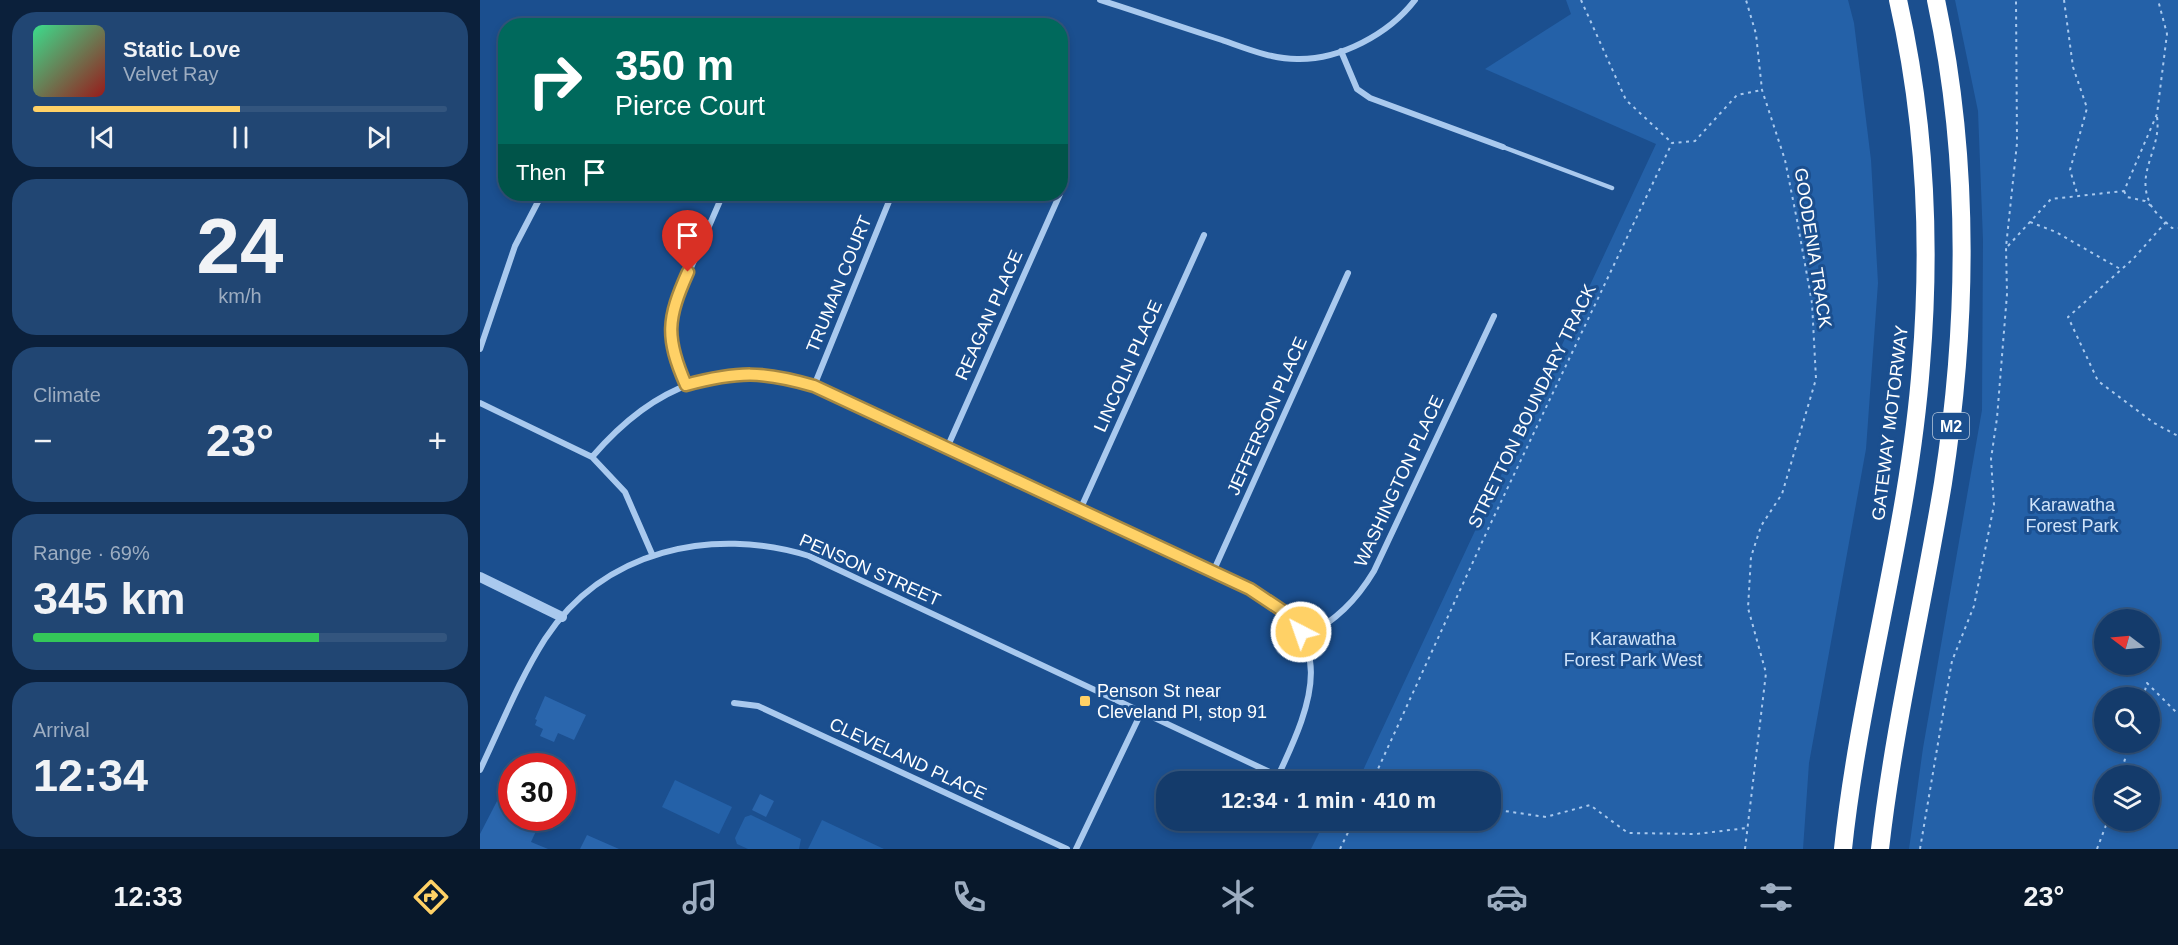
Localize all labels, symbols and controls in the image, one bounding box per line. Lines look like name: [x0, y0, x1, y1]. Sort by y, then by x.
text: Static Love: [123, 37, 240, 62]
icon: right: [516, 42, 594, 120]
text: 350 m: [615, 42, 734, 89]
text: Velvet Ray: [123, 63, 219, 85]
text: Pierce Court: [615, 91, 765, 121]
icon: previous: [86, 121, 119, 154]
icon: pause: [224, 121, 257, 154]
icon: next: [362, 121, 395, 154]
icon: arrive: [578, 156, 611, 189]
text: Then: [516, 160, 566, 185]
street label: GOODENIA TRACK: [1790, 167, 1836, 329]
text: 24: [197, 202, 283, 290]
pin: [662, 210, 713, 272]
street label: TRUMAN COURT: [802, 213, 876, 355]
icon: arrive: [671, 219, 704, 252]
street label: REAGAN PLACE: [951, 247, 1027, 383]
street label: STRETTON BOUNDARY TRACK: [1464, 281, 1600, 531]
text: km/h: [218, 285, 262, 307]
street label: LINCOLN PLACE: [1090, 297, 1166, 435]
street label: GATEWAY MOTORWAY: [1868, 324, 1912, 522]
street label: JEFFERSON PLACE: [1223, 334, 1311, 498]
text: Climate: [33, 384, 101, 406]
street label: WASHINGTON PLACE: [1350, 392, 1448, 570]
road number: M2: [1933, 413, 1969, 439]
text: 23°: [206, 415, 274, 466]
text: −: [33, 422, 52, 459]
text: +: [428, 422, 447, 459]
park label: Karawatha Forest Park: [2025, 495, 2120, 536]
street label: PENSON STREET: [796, 530, 944, 610]
text: Range · 69%: [33, 542, 150, 564]
text: 345 km: [33, 573, 186, 624]
position arrow: [1269, 600, 1333, 664]
north arrow: [2094, 609, 2160, 675]
map controls: [2094, 609, 2160, 831]
park label: Karawatha Forest Park West: [1564, 629, 1702, 670]
place label: Penson St near Cleveland Pl, stop 91: [1097, 681, 1267, 722]
button: search: [2094, 687, 2160, 753]
marker: Penson St near Cleveland Pl, stop 91: [1078, 694, 1092, 708]
street label: CLEVELAND PLACE: [826, 714, 990, 804]
text: Arrival: [33, 719, 90, 741]
text: 12:34: [33, 750, 148, 801]
speed limit sign: 30: [498, 753, 576, 831]
button: layers: [2094, 765, 2160, 831]
text: 12:34 · 1 min · 410 m: [1221, 788, 1436, 813]
icon: directions: [410, 876, 452, 918]
icon: music: [679, 876, 721, 918]
icon: phone: [948, 876, 990, 918]
icon: climate: [1217, 876, 1259, 918]
icon: car: [1486, 876, 1528, 918]
icon: filters: [1755, 876, 1797, 918]
text: 12:33: [114, 882, 183, 912]
text: 23°: [2024, 882, 2064, 912]

